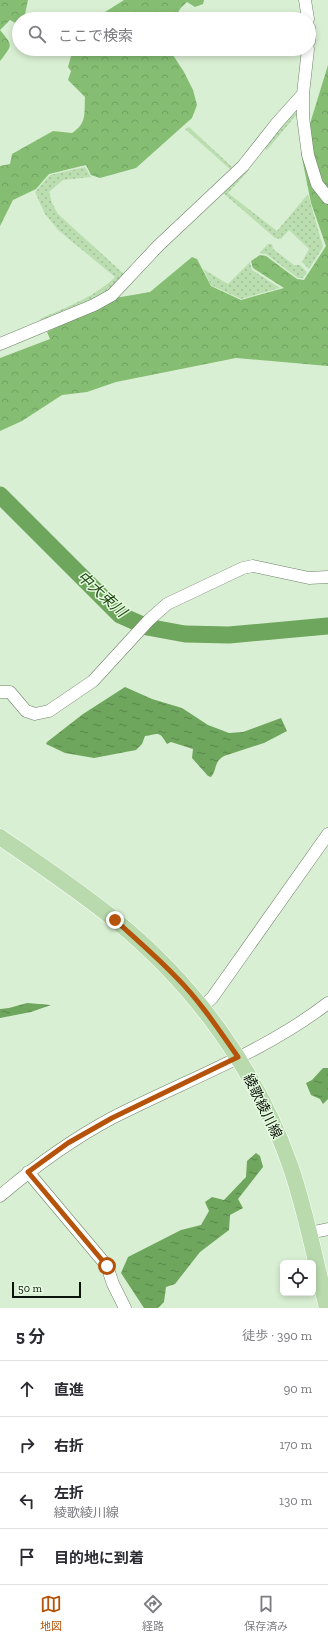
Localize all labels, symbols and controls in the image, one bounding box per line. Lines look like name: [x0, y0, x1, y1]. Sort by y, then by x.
search box: [12, 12, 316, 56]
icon: search: [26, 23, 48, 45]
text: ここで検索: [58, 27, 133, 45]
water label: 中大束川: [74, 567, 132, 622]
route end: [106, 911, 124, 929]
street label: 綾歌綾川線: [240, 1071, 286, 1141]
route start: [98, 1257, 116, 1275]
map controls: [280, 1260, 316, 1296]
button: locate: [280, 1260, 316, 1296]
scale bar: [12, 1280, 81, 1299]
text: 50 m: [18, 1282, 42, 1295]
text: 5 分: [16, 1326, 45, 1346]
text: 徒歩 · 390 m: [242, 1328, 312, 1343]
icon: ahead: [16, 1378, 38, 1400]
text: 直進: [54, 1381, 84, 1399]
text: 90 m: [283, 1381, 312, 1396]
icon: right: [16, 1434, 38, 1456]
text: 右折: [54, 1437, 84, 1455]
text: 170 m: [279, 1437, 312, 1452]
text: 左折: [54, 1484, 84, 1502]
icon: left: [16, 1490, 38, 1512]
text: 130 m: [279, 1493, 312, 1508]
text: 綾歌綾川線: [54, 1505, 119, 1520]
icon: arrive: [16, 1546, 38, 1568]
text: 目的地に到着: [54, 1549, 144, 1567]
tab: 地図: [40, 1593, 62, 1633]
tab: 経路: [142, 1593, 164, 1633]
tab: 保存済み: [244, 1593, 288, 1633]

